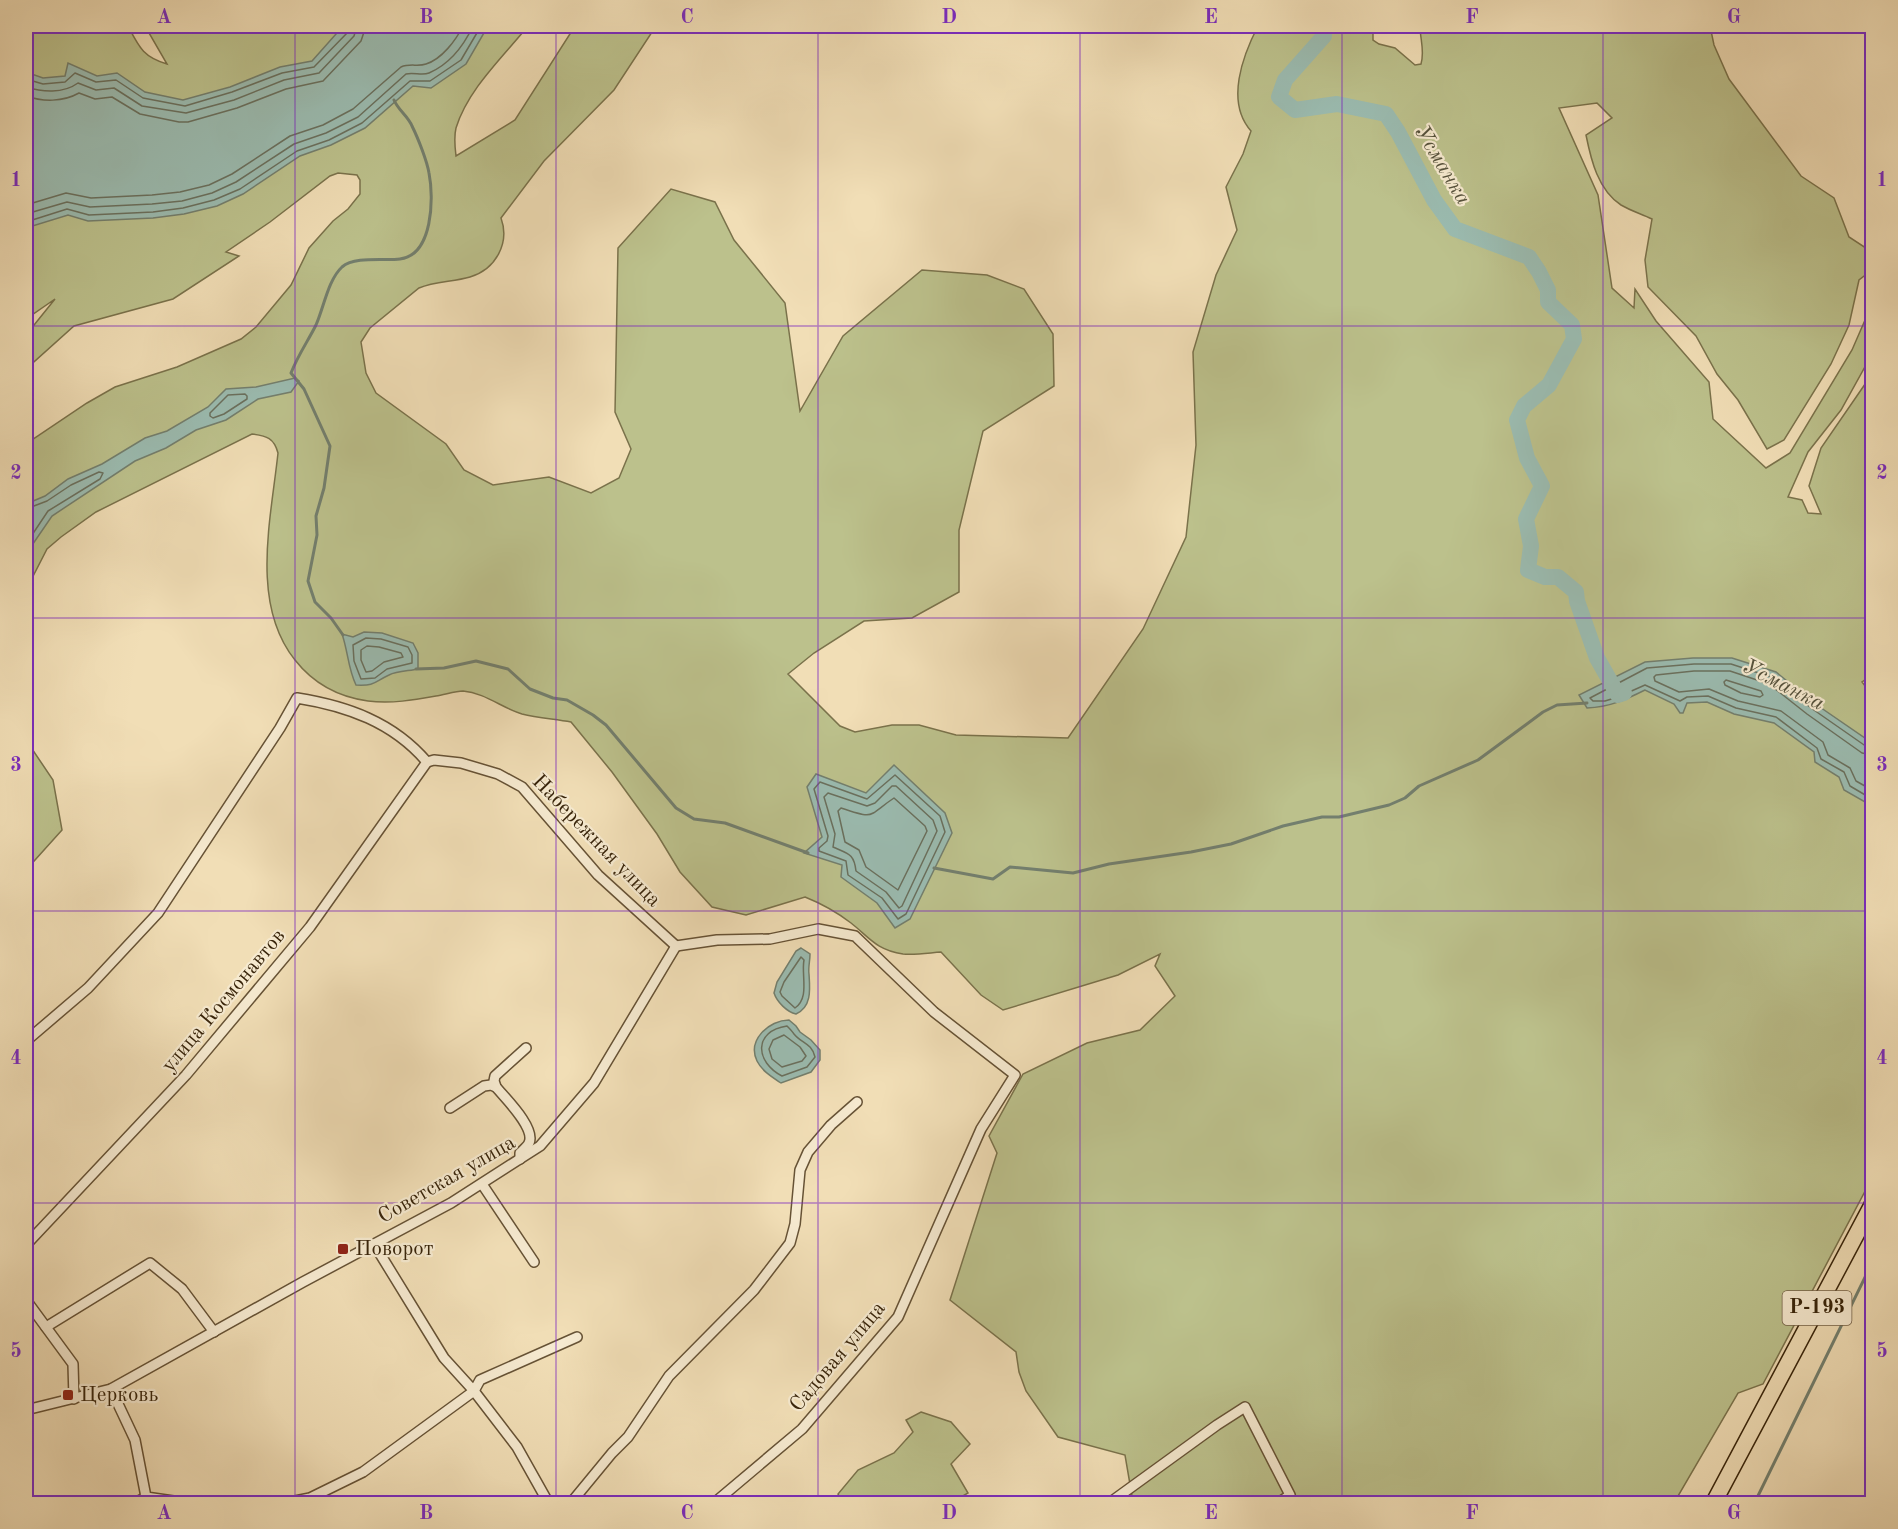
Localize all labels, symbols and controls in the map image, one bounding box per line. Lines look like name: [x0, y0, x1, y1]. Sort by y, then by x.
text: A: [156, 8, 172, 28]
text: B: [419, 8, 433, 28]
text: C: [680, 8, 694, 28]
text: D: [941, 8, 957, 28]
text: E: [1204, 8, 1218, 28]
text: F: [1465, 8, 1479, 28]
text: G: [1727, 8, 1741, 28]
water label: Усманка: [1410, 121, 1475, 209]
text: 1: [10, 171, 22, 191]
text: 1: [1876, 171, 1888, 191]
text: 2: [10, 464, 22, 484]
text: 2: [1876, 464, 1888, 484]
water label: Усманка: [1738, 655, 1828, 715]
text: 3: [10, 756, 22, 776]
text: 3: [1876, 756, 1888, 776]
street label: Набережная улица: [528, 771, 664, 911]
street label: улица Космонавтов: [158, 926, 290, 1076]
text: 4: [10, 1049, 22, 1069]
text: 4: [1876, 1049, 1888, 1069]
street label: Советская улица: [375, 1132, 519, 1228]
place label: Поворот: [355, 1239, 434, 1260]
marker: Поворот: [336, 1242, 350, 1256]
road number: Р-193: [1782, 1291, 1852, 1325]
street label: Садовая улица: [786, 1298, 890, 1416]
text: 5: [10, 1341, 22, 1362]
text: 5: [1876, 1341, 1888, 1362]
place label: Церковь: [80, 1385, 158, 1406]
marker: Церковь: [61, 1388, 75, 1402]
text: A: [156, 1504, 172, 1524]
text: B: [419, 1504, 433, 1524]
text: C: [680, 1504, 694, 1524]
text: D: [941, 1504, 957, 1524]
text: E: [1204, 1504, 1218, 1524]
text: F: [1465, 1504, 1479, 1524]
text: G: [1727, 1504, 1741, 1524]

